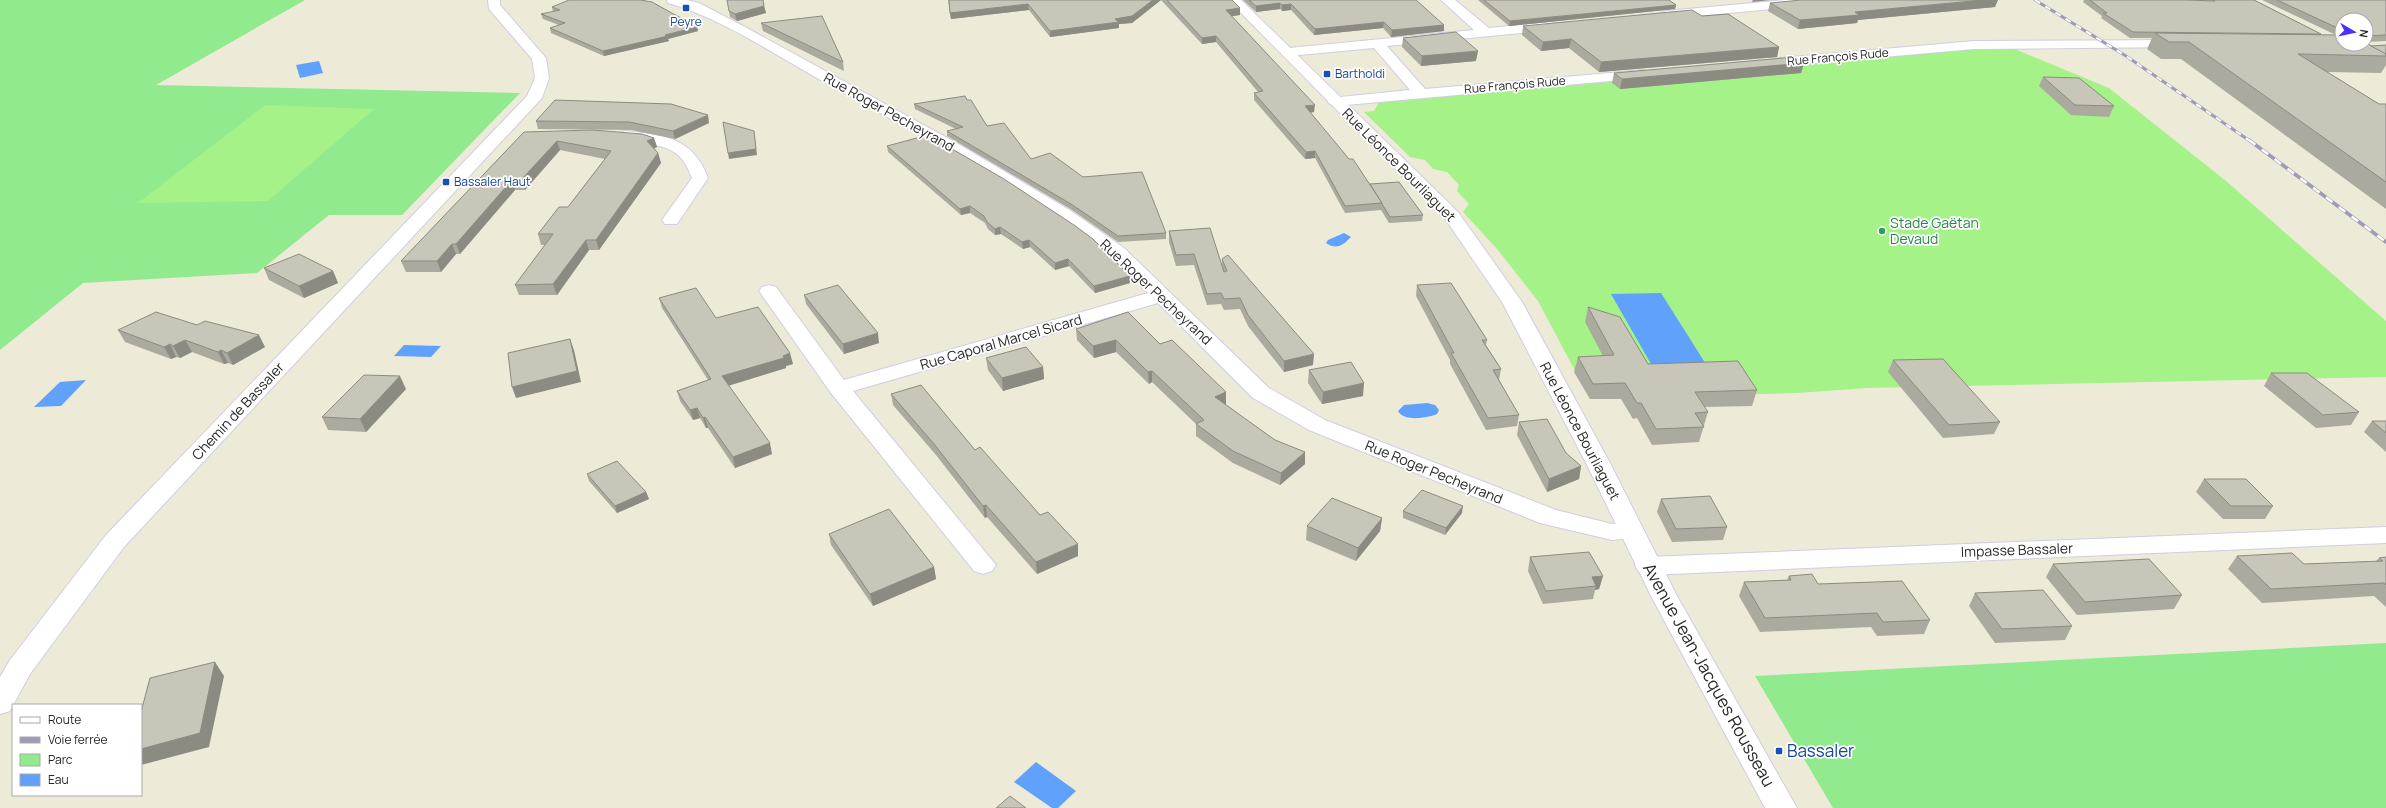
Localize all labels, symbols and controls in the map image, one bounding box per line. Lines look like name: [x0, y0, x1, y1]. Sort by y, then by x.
marker: Peyre: [681, 3, 691, 13]
north arrow: [2334, 12, 2374, 52]
place label: Peyre: [670, 13, 702, 30]
text: N: [2356, 29, 2372, 39]
street label: Rue François Rude: [1786, 44, 1889, 69]
place label: Bartholdi: [1335, 65, 1385, 82]
street label: Rue Roger Pecheyrand: [820, 68, 958, 155]
marker: Bartholdi: [1322, 69, 1332, 79]
street label: Rue François Rude: [1463, 72, 1566, 97]
street label: Rue Léonce Bourliaguet: [1338, 104, 1461, 226]
place label: Bassaler Haut: [454, 173, 531, 190]
marker: Bassaler Haut: [441, 177, 451, 187]
place label: Stade Gaëtan Devaud: [1890, 213, 1979, 248]
marker: Stade Gaëtan Devaud: [1877, 226, 1887, 236]
street label: Rue Roger Pecheyrand: [1096, 235, 1216, 349]
street label: Rue Caporal Marcel Sicard: [918, 309, 1084, 374]
street label: Chemin de Bassaler: [187, 358, 288, 464]
street label: Rue Léonce Bourliaguet: [1536, 359, 1625, 503]
street label: Rue Roger Pecheyrand: [1363, 435, 1506, 508]
street label: Impasse Bassaler: [1961, 538, 2073, 561]
street label: Avenue Jean-Jacques Rousseau: [1638, 559, 1781, 791]
legend: [12, 704, 142, 796]
text: Route: [48, 711, 81, 728]
text: Voie ferrée: [48, 731, 108, 748]
place label: Bassaler: [1787, 739, 1854, 762]
marker: Bassaler: [1774, 746, 1784, 756]
text: Parc: [48, 751, 73, 768]
text: Eau: [48, 771, 69, 788]

